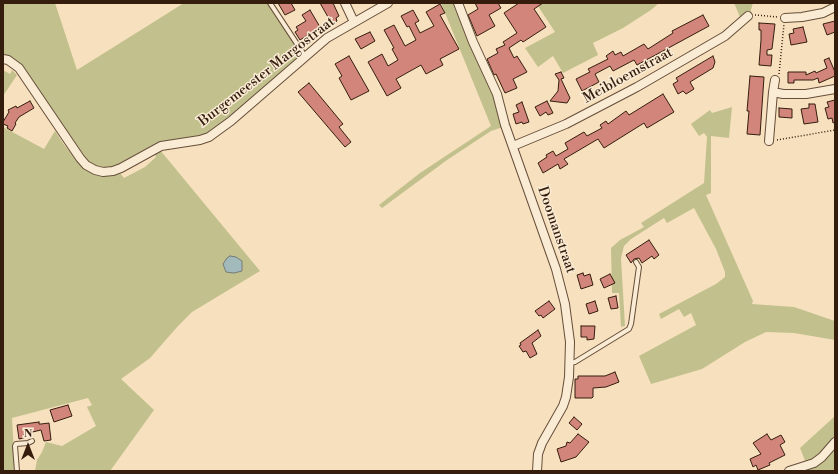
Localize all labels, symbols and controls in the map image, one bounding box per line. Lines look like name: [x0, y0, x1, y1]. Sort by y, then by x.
street label: Burgemeester Margostraat: [196, 14, 338, 130]
street label: Meibloemstraat: [580, 44, 676, 108]
street label: Doomanstraat: [533, 184, 579, 276]
north arrow: [8, 426, 48, 466]
text: N: [24, 427, 32, 441]

